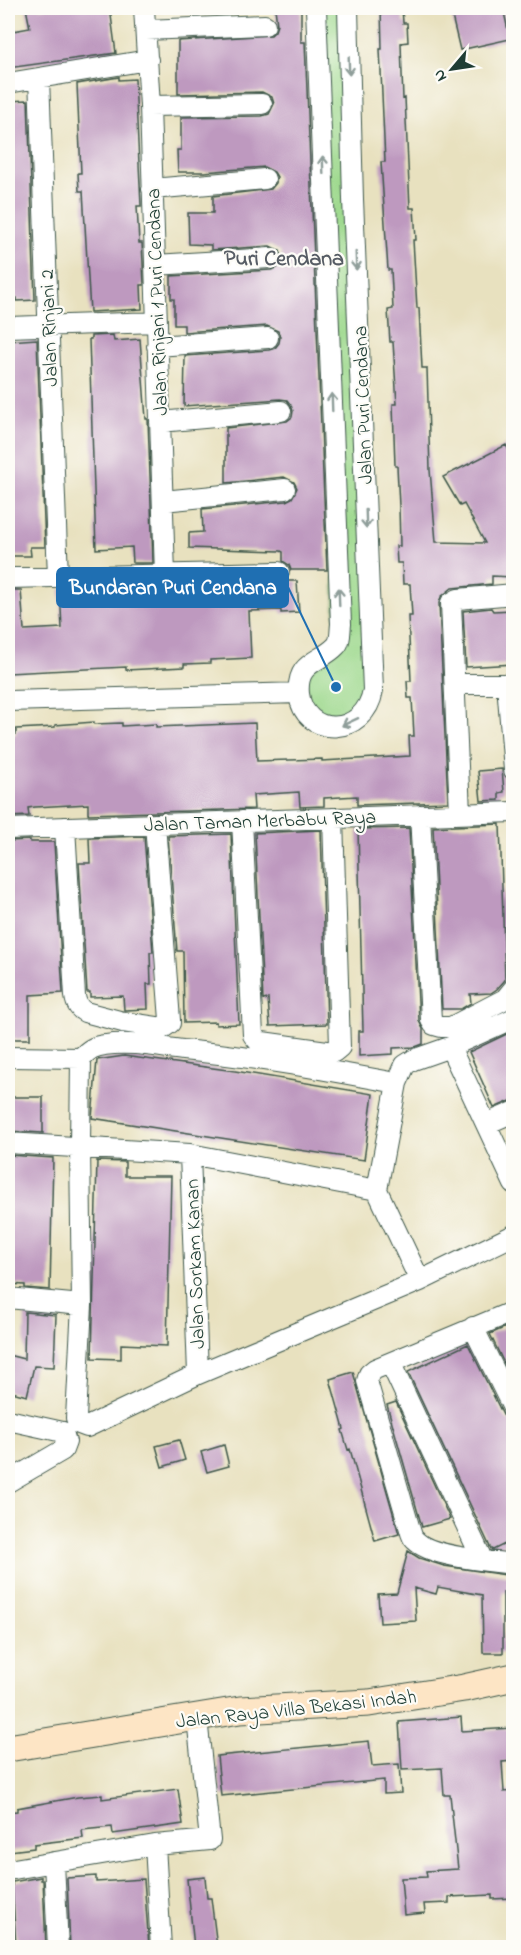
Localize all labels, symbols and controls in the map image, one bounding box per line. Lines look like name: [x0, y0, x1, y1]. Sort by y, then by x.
north arrow: [422, 39, 482, 99]
one-way arrow: [344, 55, 355, 75]
text: N: [427, 65, 454, 86]
one-way arrow: [317, 156, 328, 176]
street label: Jalan Rinjani 1 Puri Cendana: [140, 188, 177, 416]
district label: Puri Cendana: [224, 244, 344, 276]
one-way arrow: [350, 250, 361, 270]
street label: Jalan Rinjani 2: [34, 269, 67, 387]
street label: Jalan Puri Cendana: [347, 325, 382, 485]
one-way arrow: [326, 392, 338, 412]
one-way arrow: [361, 508, 372, 528]
callout: Bundaran Puri Cendana: [57, 568, 288, 607]
text: Bundaran Puri Cendana: [68, 574, 277, 604]
one-way arrow: [334, 587, 345, 607]
one-way arrow: [342, 717, 360, 728]
street label: Jalan Taman Merbabu Raya: [143, 804, 377, 841]
street label: Jalan Sorkam Kanan: [179, 1178, 214, 1349]
street label: Jalan Raya Villa Bekasi Indah: [175, 1683, 418, 1738]

